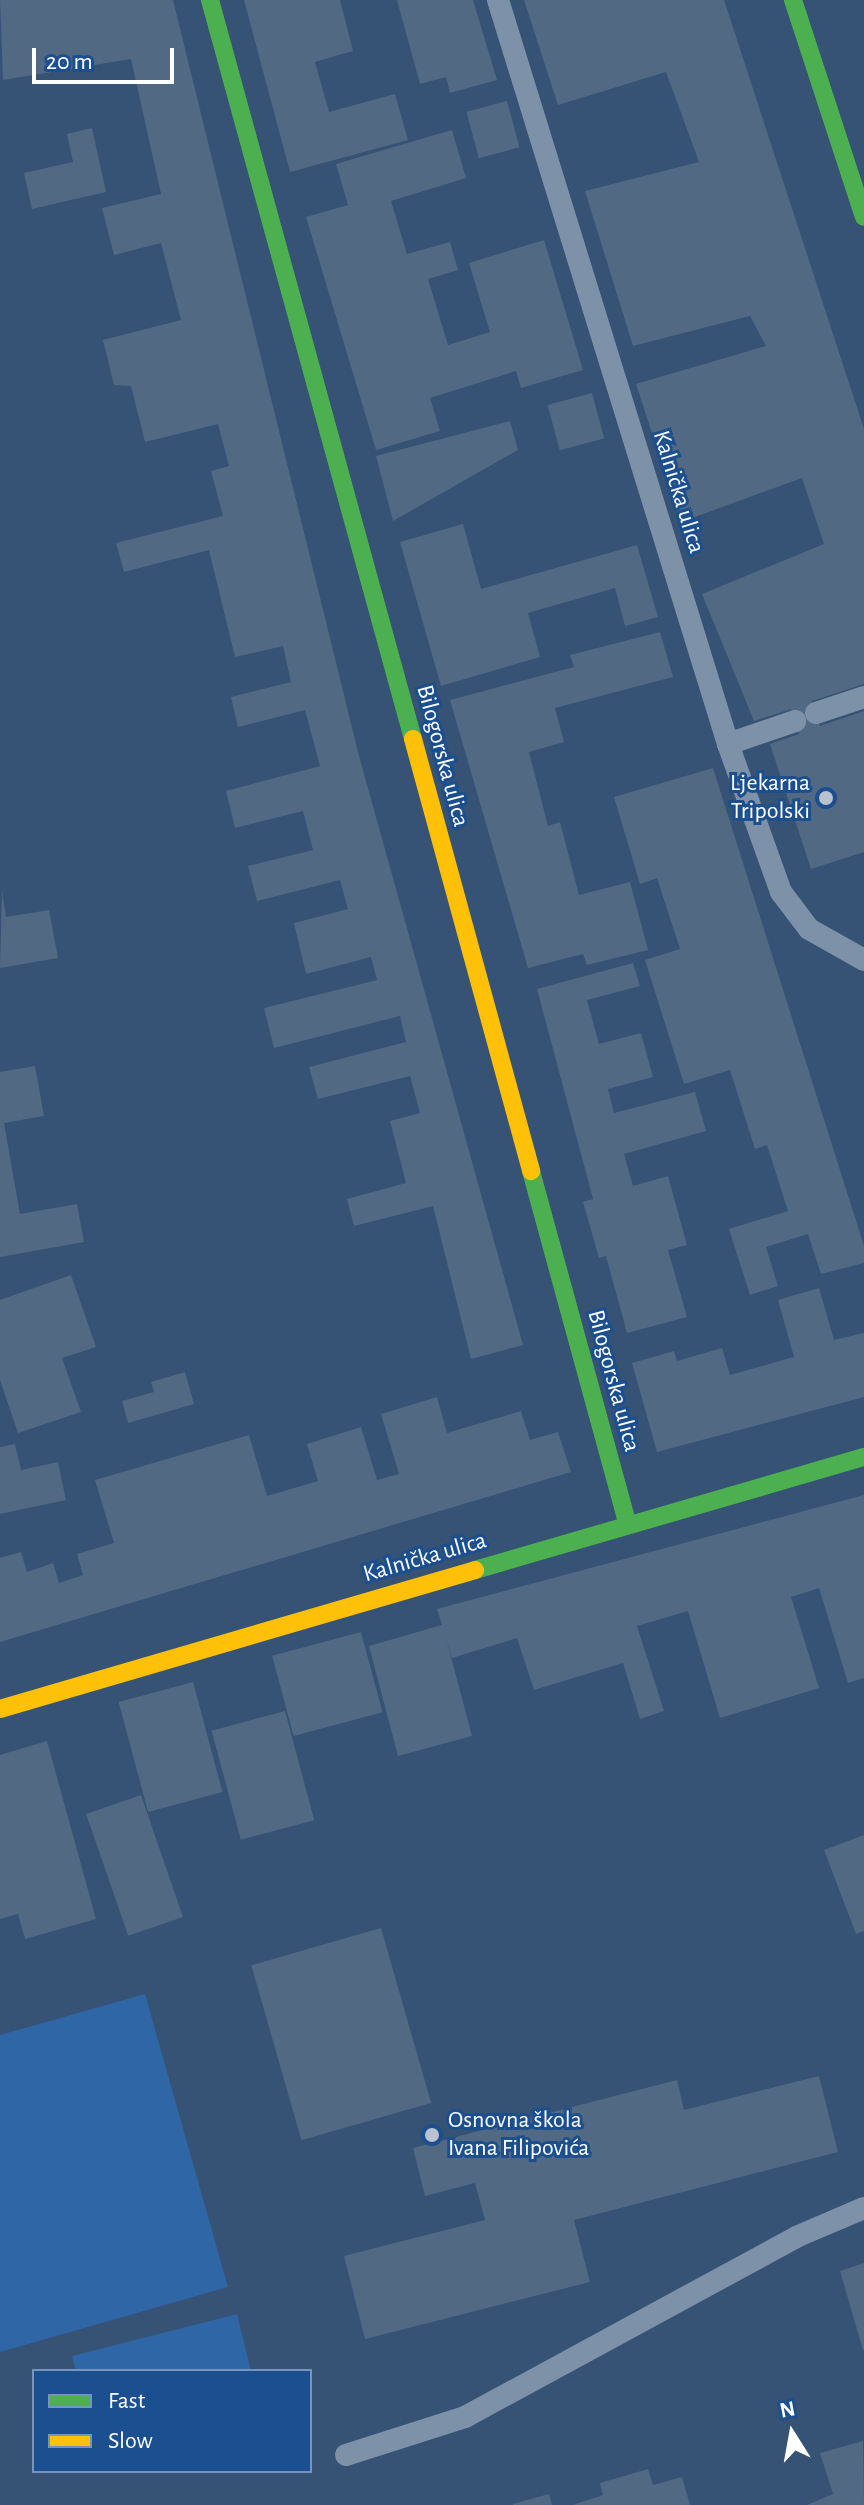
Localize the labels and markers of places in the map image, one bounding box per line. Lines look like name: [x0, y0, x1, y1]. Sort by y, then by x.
place label: Ljekarna Tripolski: [730, 770, 810, 826]
marker: Ljekarna Tripolski: [817, 789, 835, 807]
place label: Osnovna škola Ivana Filipovića: [448, 2107, 589, 2163]
marker: Osnovna škola Ivana Filipovića: [423, 2126, 441, 2144]

